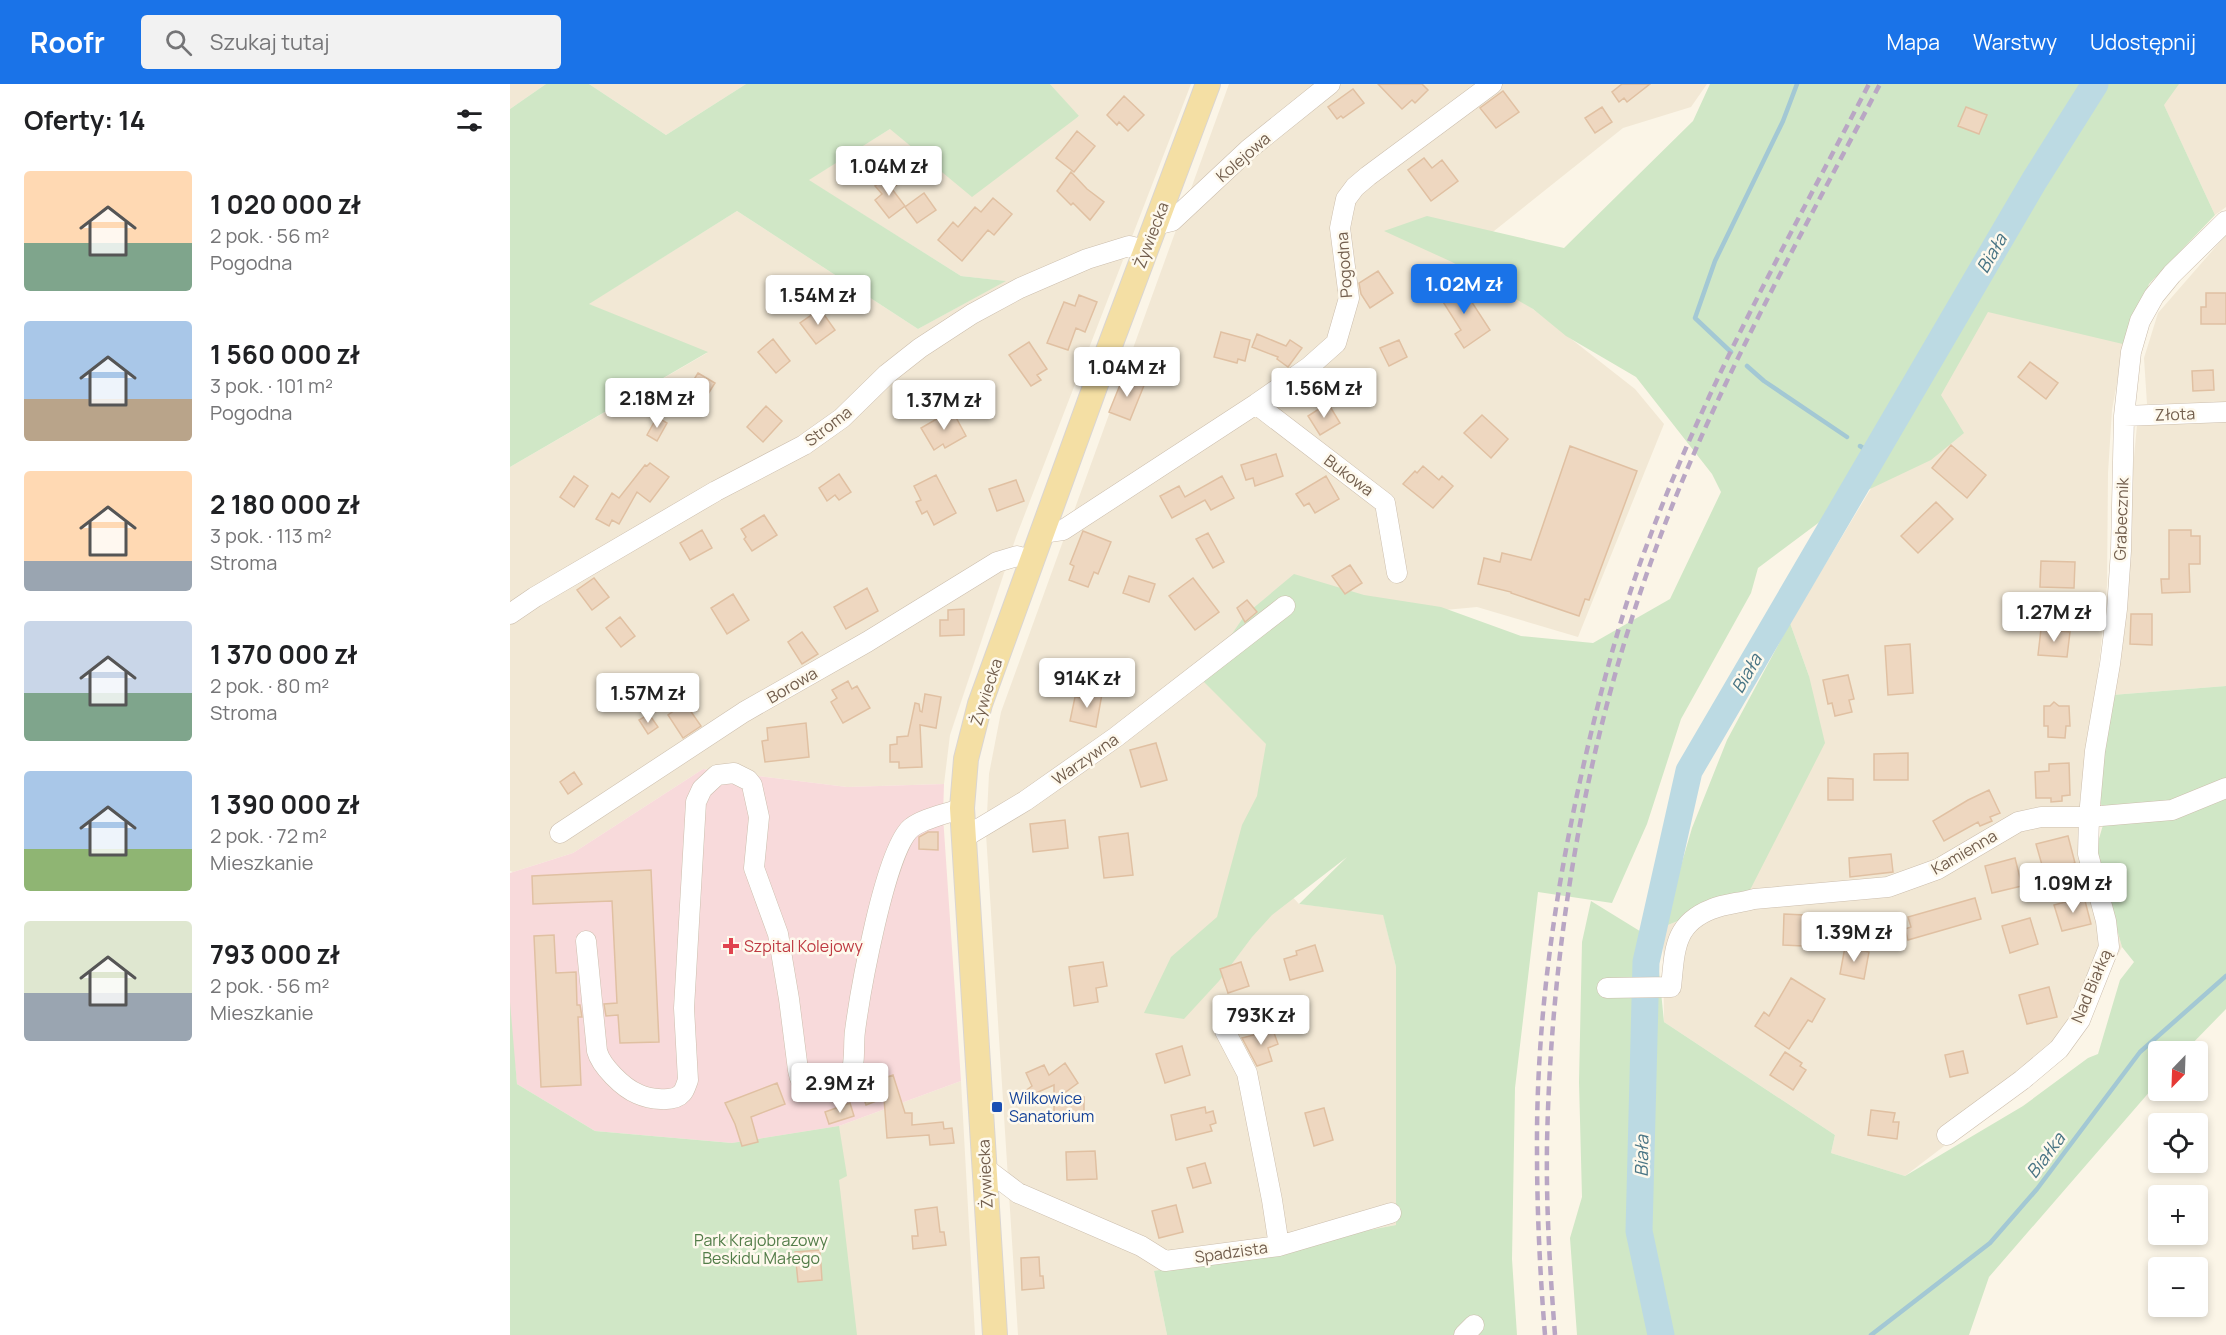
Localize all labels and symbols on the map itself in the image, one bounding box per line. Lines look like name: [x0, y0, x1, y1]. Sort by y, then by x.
street label: Kolejowa: [1211, 127, 1275, 187]
pin: 1.04M zł: [827, 146, 951, 197]
street label: Żywiecka: [1128, 199, 1174, 271]
water label: Biała: [1970, 228, 2012, 277]
street label: Pogodna: [1331, 231, 1357, 299]
pin: 1.02M zł: [1402, 264, 1526, 315]
pin: 1.54M zł: [756, 275, 880, 326]
pin: 1.04M zł: [1065, 347, 1189, 398]
pin: 1.56M zł: [1262, 368, 1386, 419]
pin: 2.18M zł: [595, 378, 719, 429]
pin: 1.37M zł: [882, 380, 1006, 431]
street label: Stroma: [800, 401, 856, 451]
street label: Złota: [2154, 402, 2196, 426]
street label: Bukowa: [1320, 449, 1378, 501]
street label: Grabecznik: [2109, 476, 2133, 561]
pin: 1.27M zł: [1992, 592, 2116, 643]
water label: Biała: [1725, 648, 1767, 697]
street label: Żywiecka: [965, 656, 1007, 728]
pin: 914K zł: [1032, 658, 1142, 709]
street label: Borowa: [763, 662, 821, 708]
pin: 1.57M zł: [586, 673, 710, 724]
street label: Warzywna: [1047, 728, 1123, 790]
street label: Kamienna: [1927, 824, 2001, 880]
pin: 1.09M zł: [2011, 863, 2135, 914]
pin: 1.39M zł: [1792, 912, 1916, 963]
place label: Szpital Kolejowy: [744, 935, 864, 957]
marker: Szpital Kolejowy: [722, 937, 740, 955]
street label: Nad Białką: [2066, 946, 2116, 1026]
pin: 793K zł: [1206, 995, 1316, 1046]
north arrow: [2148, 1041, 2208, 1101]
pin: 2.9M zł: [785, 1063, 895, 1114]
place label: Wilkowice Sanatorium: [1009, 1087, 1094, 1127]
marker: Wilkowice Sanatorium: [990, 1100, 1004, 1114]
water label: Białka: [2020, 1127, 2071, 1183]
water label: Biała: [1629, 1134, 1653, 1177]
street label: Żywiecka: [972, 1139, 998, 1209]
park label: Park Krajobrazowy Beskidu Małego: [694, 1229, 828, 1269]
street label: Spadzista: [1193, 1236, 1269, 1268]

